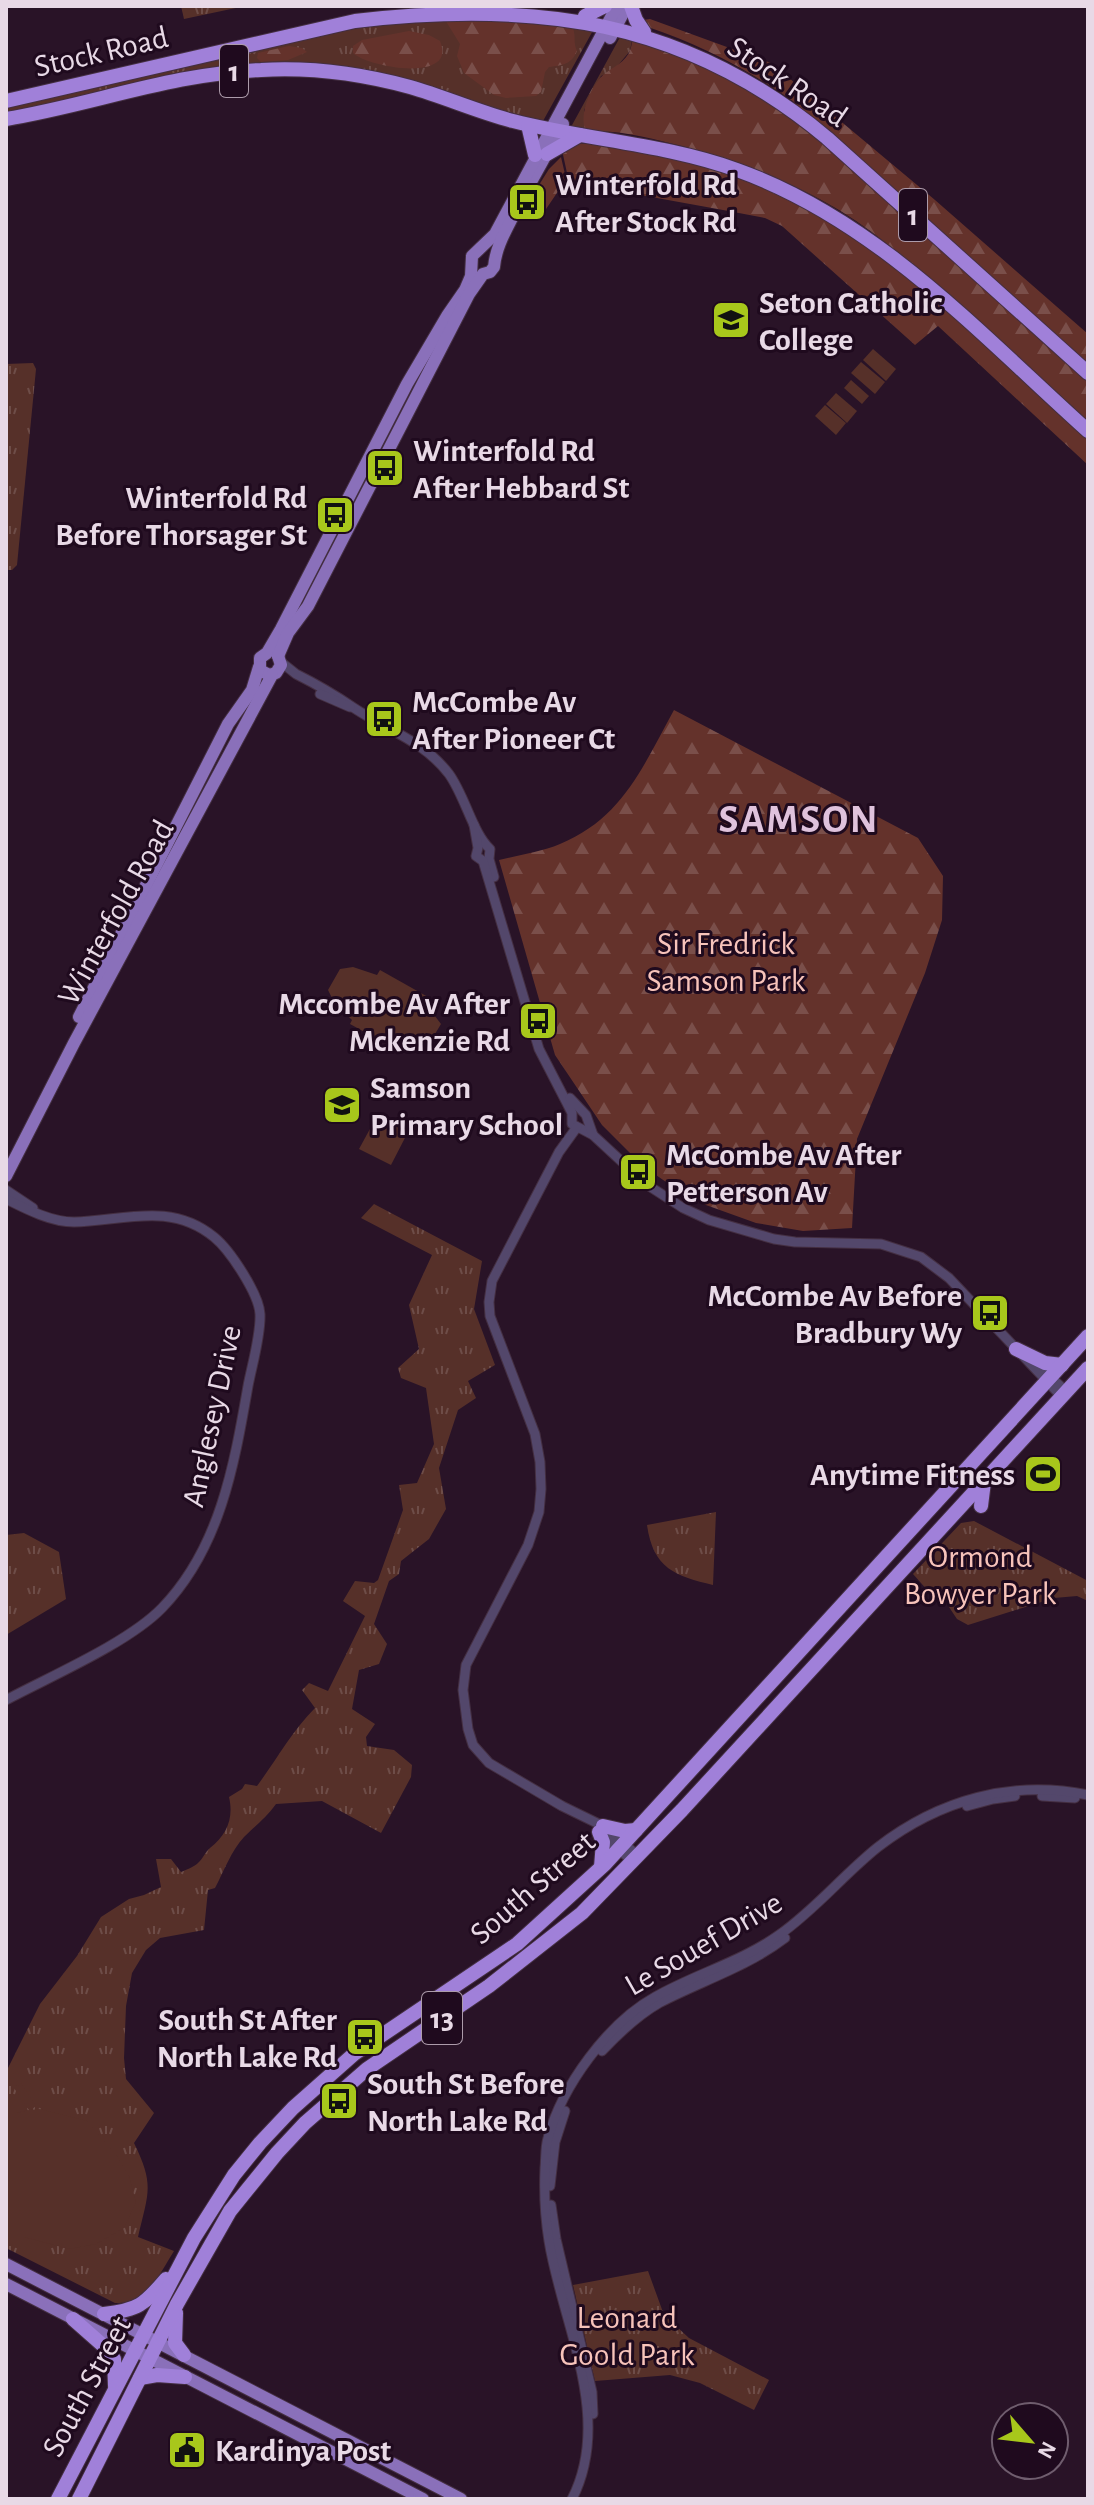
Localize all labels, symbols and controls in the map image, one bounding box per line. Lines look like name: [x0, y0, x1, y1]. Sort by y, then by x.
street label: Stock Road: [31, 21, 171, 83]
street label: Stock Road: [722, 30, 853, 133]
road number: 1: [220, 45, 248, 97]
place label: Winterfold Rd After Stock Rd: [555, 169, 737, 238]
bus stop icon: Winterfold Rd After Stock Rd: [506, 181, 548, 223]
road number: 1: [899, 189, 927, 241]
place label: Seton Catholic College: [759, 287, 942, 356]
school or university icon: Seton Catholic College: [710, 299, 752, 341]
place label: Winterfold Rd After Hebbard St: [413, 435, 629, 504]
bus stop icon: Winterfold Rd After Hebbard St: [364, 447, 406, 489]
place label: Winterfold Rd Before Thorsager St: [55, 482, 307, 551]
bus stop icon: Winterfold Rd Before Thorsager St: [314, 494, 356, 536]
place label: McCombe Av After Pioneer Ct: [412, 686, 615, 755]
bus stop icon: McCombe Av After Pioneer Ct: [363, 698, 405, 740]
district label: SAMSON: [718, 800, 880, 840]
street label: Winterfold Road: [52, 815, 180, 1010]
park label: Sir Fredrick Samson Park: [647, 928, 806, 997]
place label: Mccombe Av After Mckenzie Rd: [278, 988, 510, 1057]
bus stop icon: Mccombe Av After Mckenzie Rd: [517, 1000, 559, 1042]
place label: Samson Primary School: [370, 1072, 563, 1141]
school or university icon: Samson Primary School: [321, 1084, 363, 1126]
place label: McCombe Av After Petterson Av: [666, 1139, 902, 1208]
bus stop icon: McCombe Av After Petterson Av: [617, 1151, 659, 1193]
place label: McCombe Av Before Bradbury Wy: [708, 1280, 963, 1349]
bus stop icon: McCombe Av Before Bradbury Wy: [969, 1292, 1011, 1334]
street label: Anglesey Drive: [177, 1322, 247, 1510]
sports icon: Anytime Fitness: [1022, 1453, 1064, 1495]
place label: Anytime Fitness: [810, 1459, 1015, 1491]
park label: Ormond Bowyer Park: [904, 1541, 1057, 1610]
street label: South Street: [464, 1825, 601, 1950]
street label: Le Souef Drive: [619, 1886, 788, 2002]
road number: 13: [422, 1992, 462, 2044]
place label: South St After North Lake Rd: [157, 2004, 337, 2073]
bus stop icon: South St After North Lake Rd: [344, 2016, 386, 2058]
place label: South St Before North Lake Rd: [367, 2068, 565, 2137]
bus stop icon: South St Before North Lake Rd: [318, 2080, 360, 2122]
park label: Leonard Goold Park: [560, 2302, 695, 2371]
street label: South Street: [37, 2311, 137, 2462]
north arrow: [990, 2401, 1070, 2481]
public building icon: Kardinya Post: [166, 2429, 208, 2471]
place label: Kardinya Post: [215, 2435, 391, 2467]
text: N: [1033, 2438, 1060, 2462]

